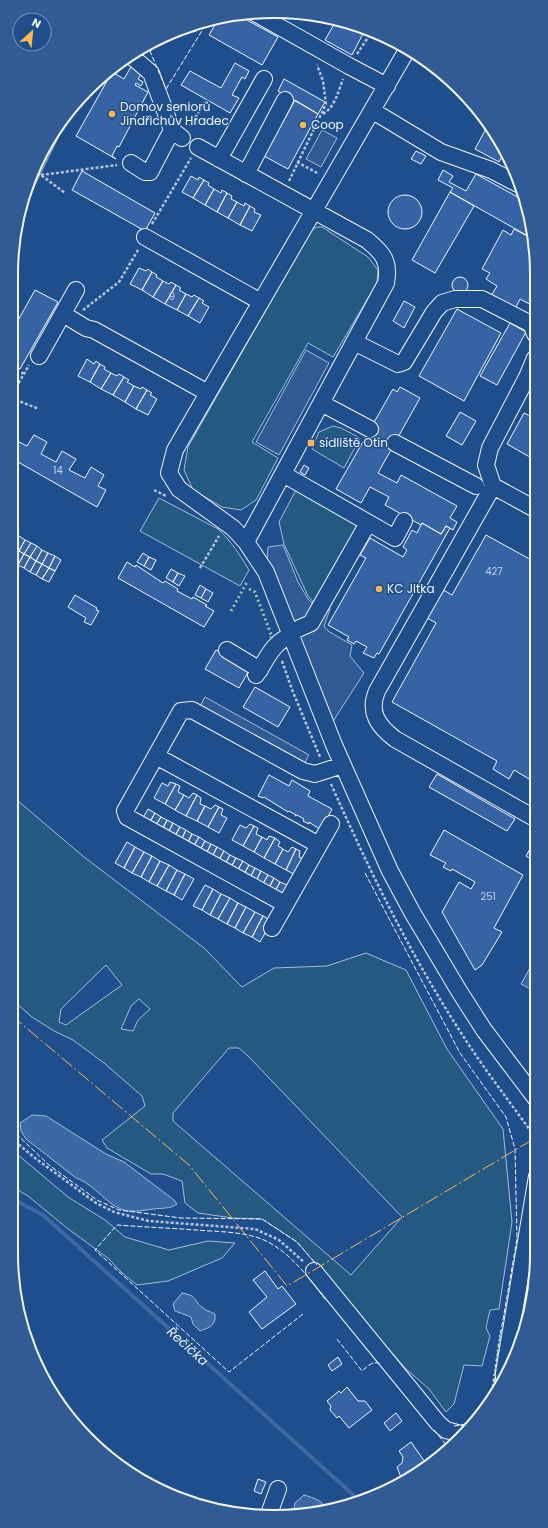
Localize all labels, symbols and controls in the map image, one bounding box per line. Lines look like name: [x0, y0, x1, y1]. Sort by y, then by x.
north arrow: [12, 12, 52, 52]
text: N: [29, 14, 44, 32]
place label: Domov seniorů Jindřichův Hradec: [120, 98, 229, 129]
marker: Domov seniorů Jindřichův Hradec: [107, 109, 117, 119]
place label: Coop: [311, 116, 344, 133]
marker: Coop: [298, 120, 308, 130]
house number: 9: [169, 289, 175, 304]
place label: sídliště Otín: [319, 434, 388, 451]
marker: sídliště Otín: [306, 438, 316, 448]
house number: 14: [53, 463, 63, 478]
house number: 427: [485, 564, 503, 579]
place label: KC Jitka: [387, 580, 435, 597]
marker: KC Jitka: [374, 584, 384, 594]
house number: 251: [480, 889, 496, 904]
water label: Řečička: [163, 1322, 213, 1370]

